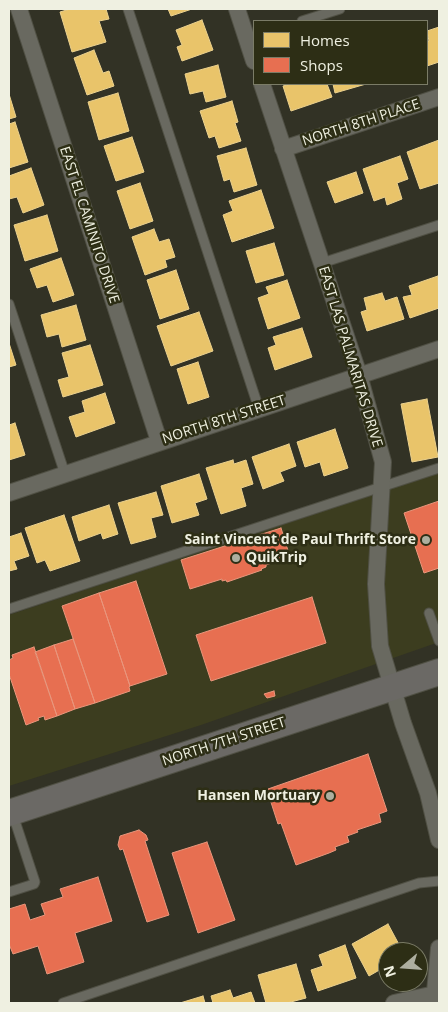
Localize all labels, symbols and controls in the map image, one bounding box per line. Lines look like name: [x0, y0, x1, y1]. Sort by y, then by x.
legend: [253, 20, 428, 85]
text: Homes: [300, 30, 350, 50]
text: Shops: [300, 55, 343, 75]
street label: NORTH 8TH PLACE: [300, 96, 422, 150]
street label: EAST EL CAMINITO DRIVE: [56, 144, 122, 306]
street label: EAST LAS PALMARITAS DRIVE: [314, 264, 386, 450]
street label: NORTH 8TH STREET: [160, 392, 288, 448]
place label: Saint Vincent de Paul Thrift Store: [184, 532, 416, 548]
marker: Saint Vincent de Paul Thrift Store: [420, 534, 432, 546]
place label: QuikTrip: [246, 550, 307, 566]
marker: QuikTrip: [230, 552, 242, 564]
street label: NORTH 7TH STREET: [160, 714, 288, 770]
place label: Hansen Mortuary: [197, 788, 320, 804]
marker: Hansen Mortuary: [324, 790, 336, 802]
north arrow: [378, 942, 428, 992]
text: N: [378, 963, 400, 980]

